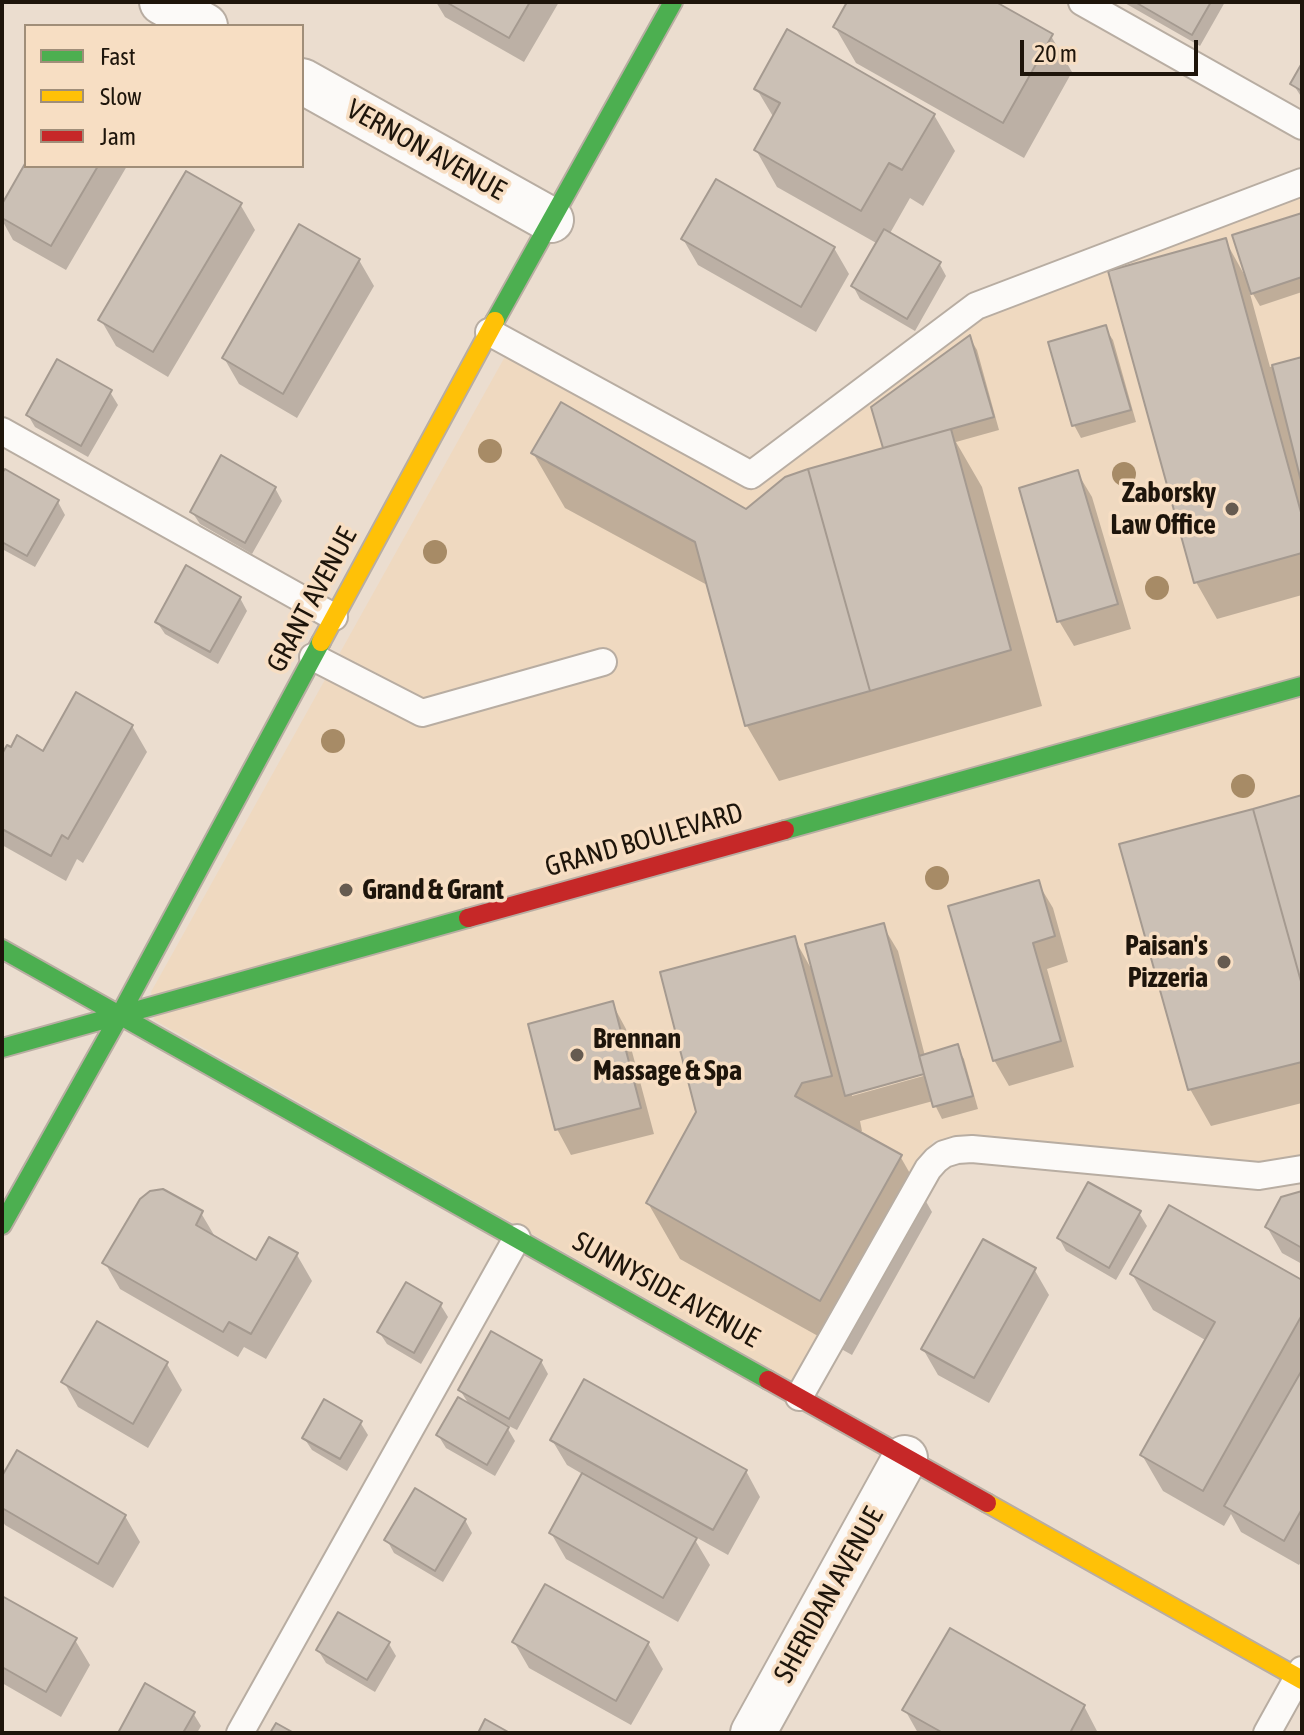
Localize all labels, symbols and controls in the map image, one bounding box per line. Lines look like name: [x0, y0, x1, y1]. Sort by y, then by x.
legend: [24, 24, 304, 168]
scale bar: [1024, 24, 1202, 74]
text: 20 m: [1034, 40, 1077, 67]
text: Fast: [100, 43, 136, 70]
text: Slow: [100, 83, 142, 110]
street label: VERNON AVENUE: [341, 92, 511, 208]
text: Jam: [100, 123, 136, 150]
place label: Zaborsky Law Office: [1111, 476, 1216, 542]
marker: Zaborsky Law Office: [1223, 500, 1241, 518]
street label: GRANT AVENUE: [260, 522, 364, 678]
street label: GRAND BOULEVARD: [541, 796, 747, 884]
place label: Grand & Grant: [362, 873, 504, 907]
marker: Grand & Grant: [337, 881, 355, 899]
place label: Paisan's Pizzeria: [1125, 929, 1208, 995]
marker: Paisan's Pizzeria: [1215, 953, 1233, 971]
place label: Brennan Massage & Spa: [593, 1022, 742, 1088]
marker: Brennan Massage & Spa: [568, 1046, 586, 1064]
street label: SUNNYSIDE AVENUE: [567, 1225, 765, 1355]
street label: SHERIDAN AVENUE: [767, 1502, 891, 1688]

